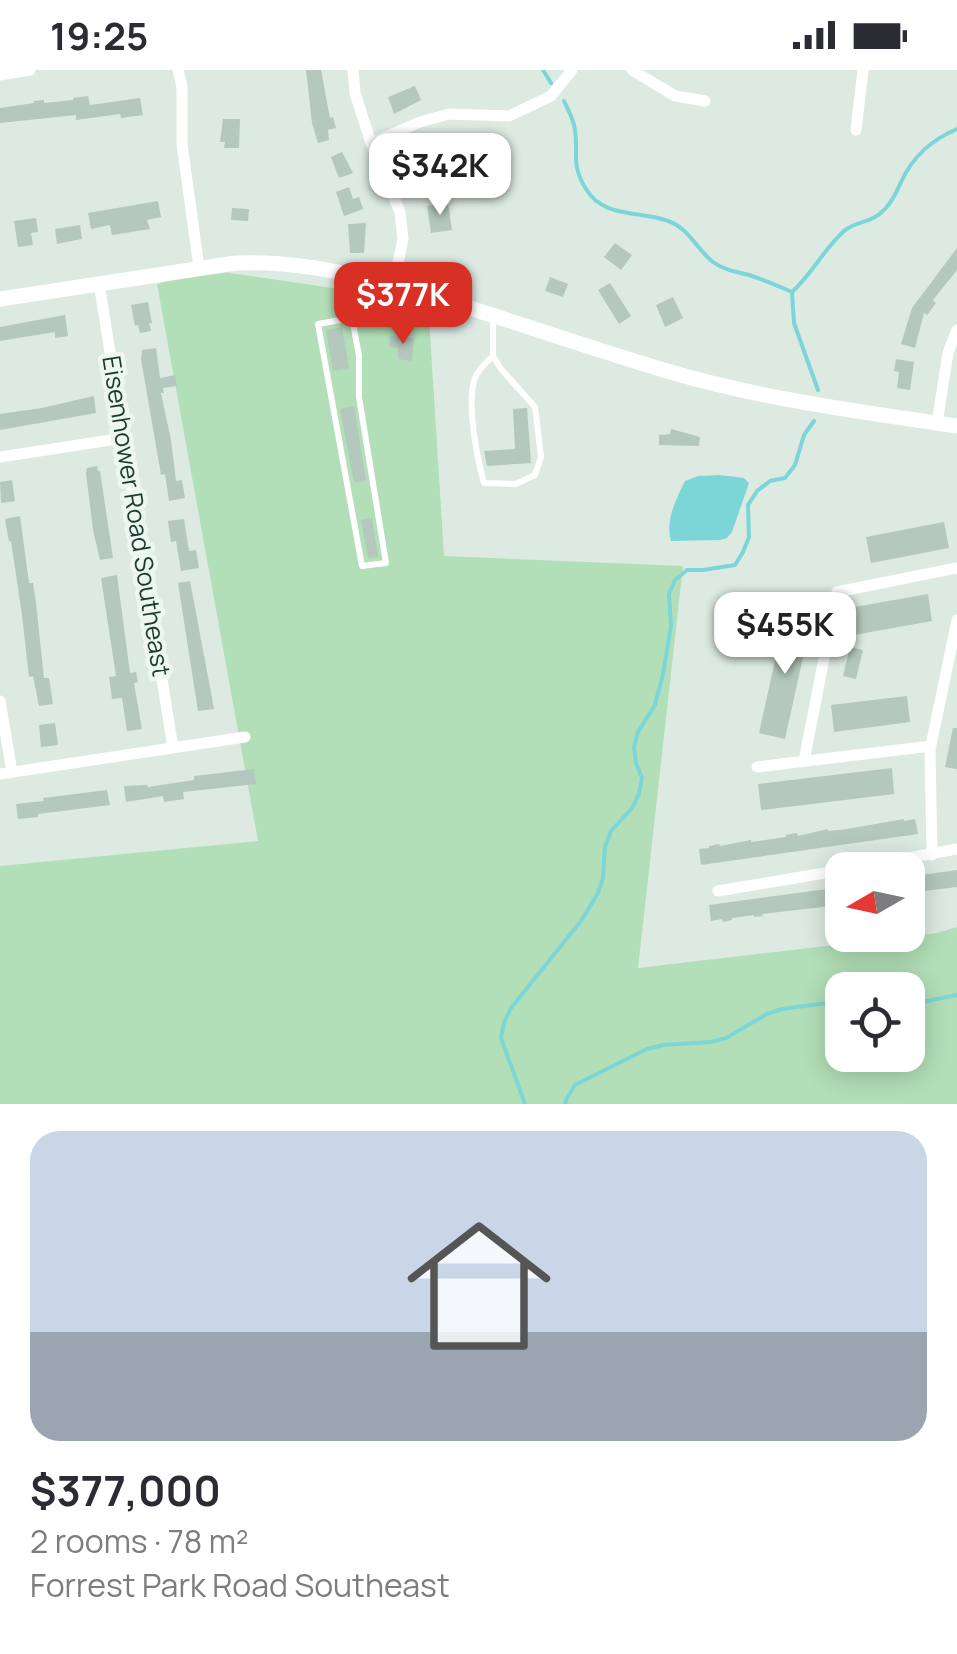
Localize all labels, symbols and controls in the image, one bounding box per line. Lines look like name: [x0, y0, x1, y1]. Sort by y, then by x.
text: 19:25: [50, 9, 148, 61]
pin: $342K: [370, 133, 510, 218]
text: $342K: [391, 143, 489, 187]
pin: $377K: [333, 262, 473, 347]
text: $377K: [356, 272, 450, 316]
street label: Eisenhower Road Southeast: [94, 353, 180, 679]
pin: $455K: [715, 592, 855, 677]
text: $455K: [736, 602, 834, 646]
north arrow: [825, 852, 925, 952]
map controls: [825, 852, 925, 1072]
button: locate: [825, 972, 925, 1072]
icon: home: [389, 1196, 569, 1376]
text: $377,000: [30, 1461, 221, 1519]
text: 2 rooms · 78 m²: [30, 1519, 249, 1563]
text: Forrest Park Road Southeast: [30, 1563, 450, 1607]

